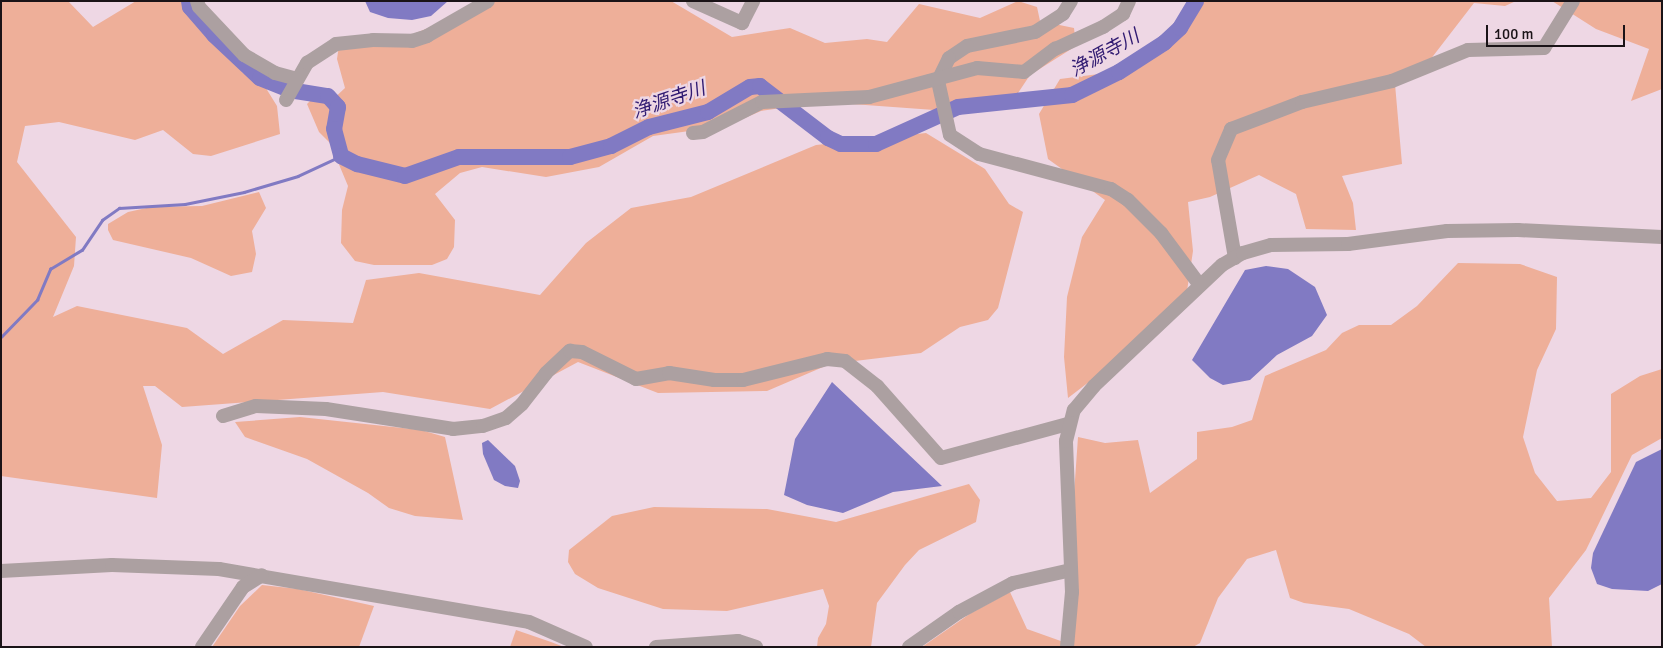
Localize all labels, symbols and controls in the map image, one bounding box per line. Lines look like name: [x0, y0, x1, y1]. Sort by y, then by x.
scale bar: [1488, 15, 1627, 47]
text: 100 m: [1494, 25, 1534, 43]
water label: 浄源寺川: [1066, 26, 1144, 82]
water label: 浄源寺川: [629, 78, 709, 124]

